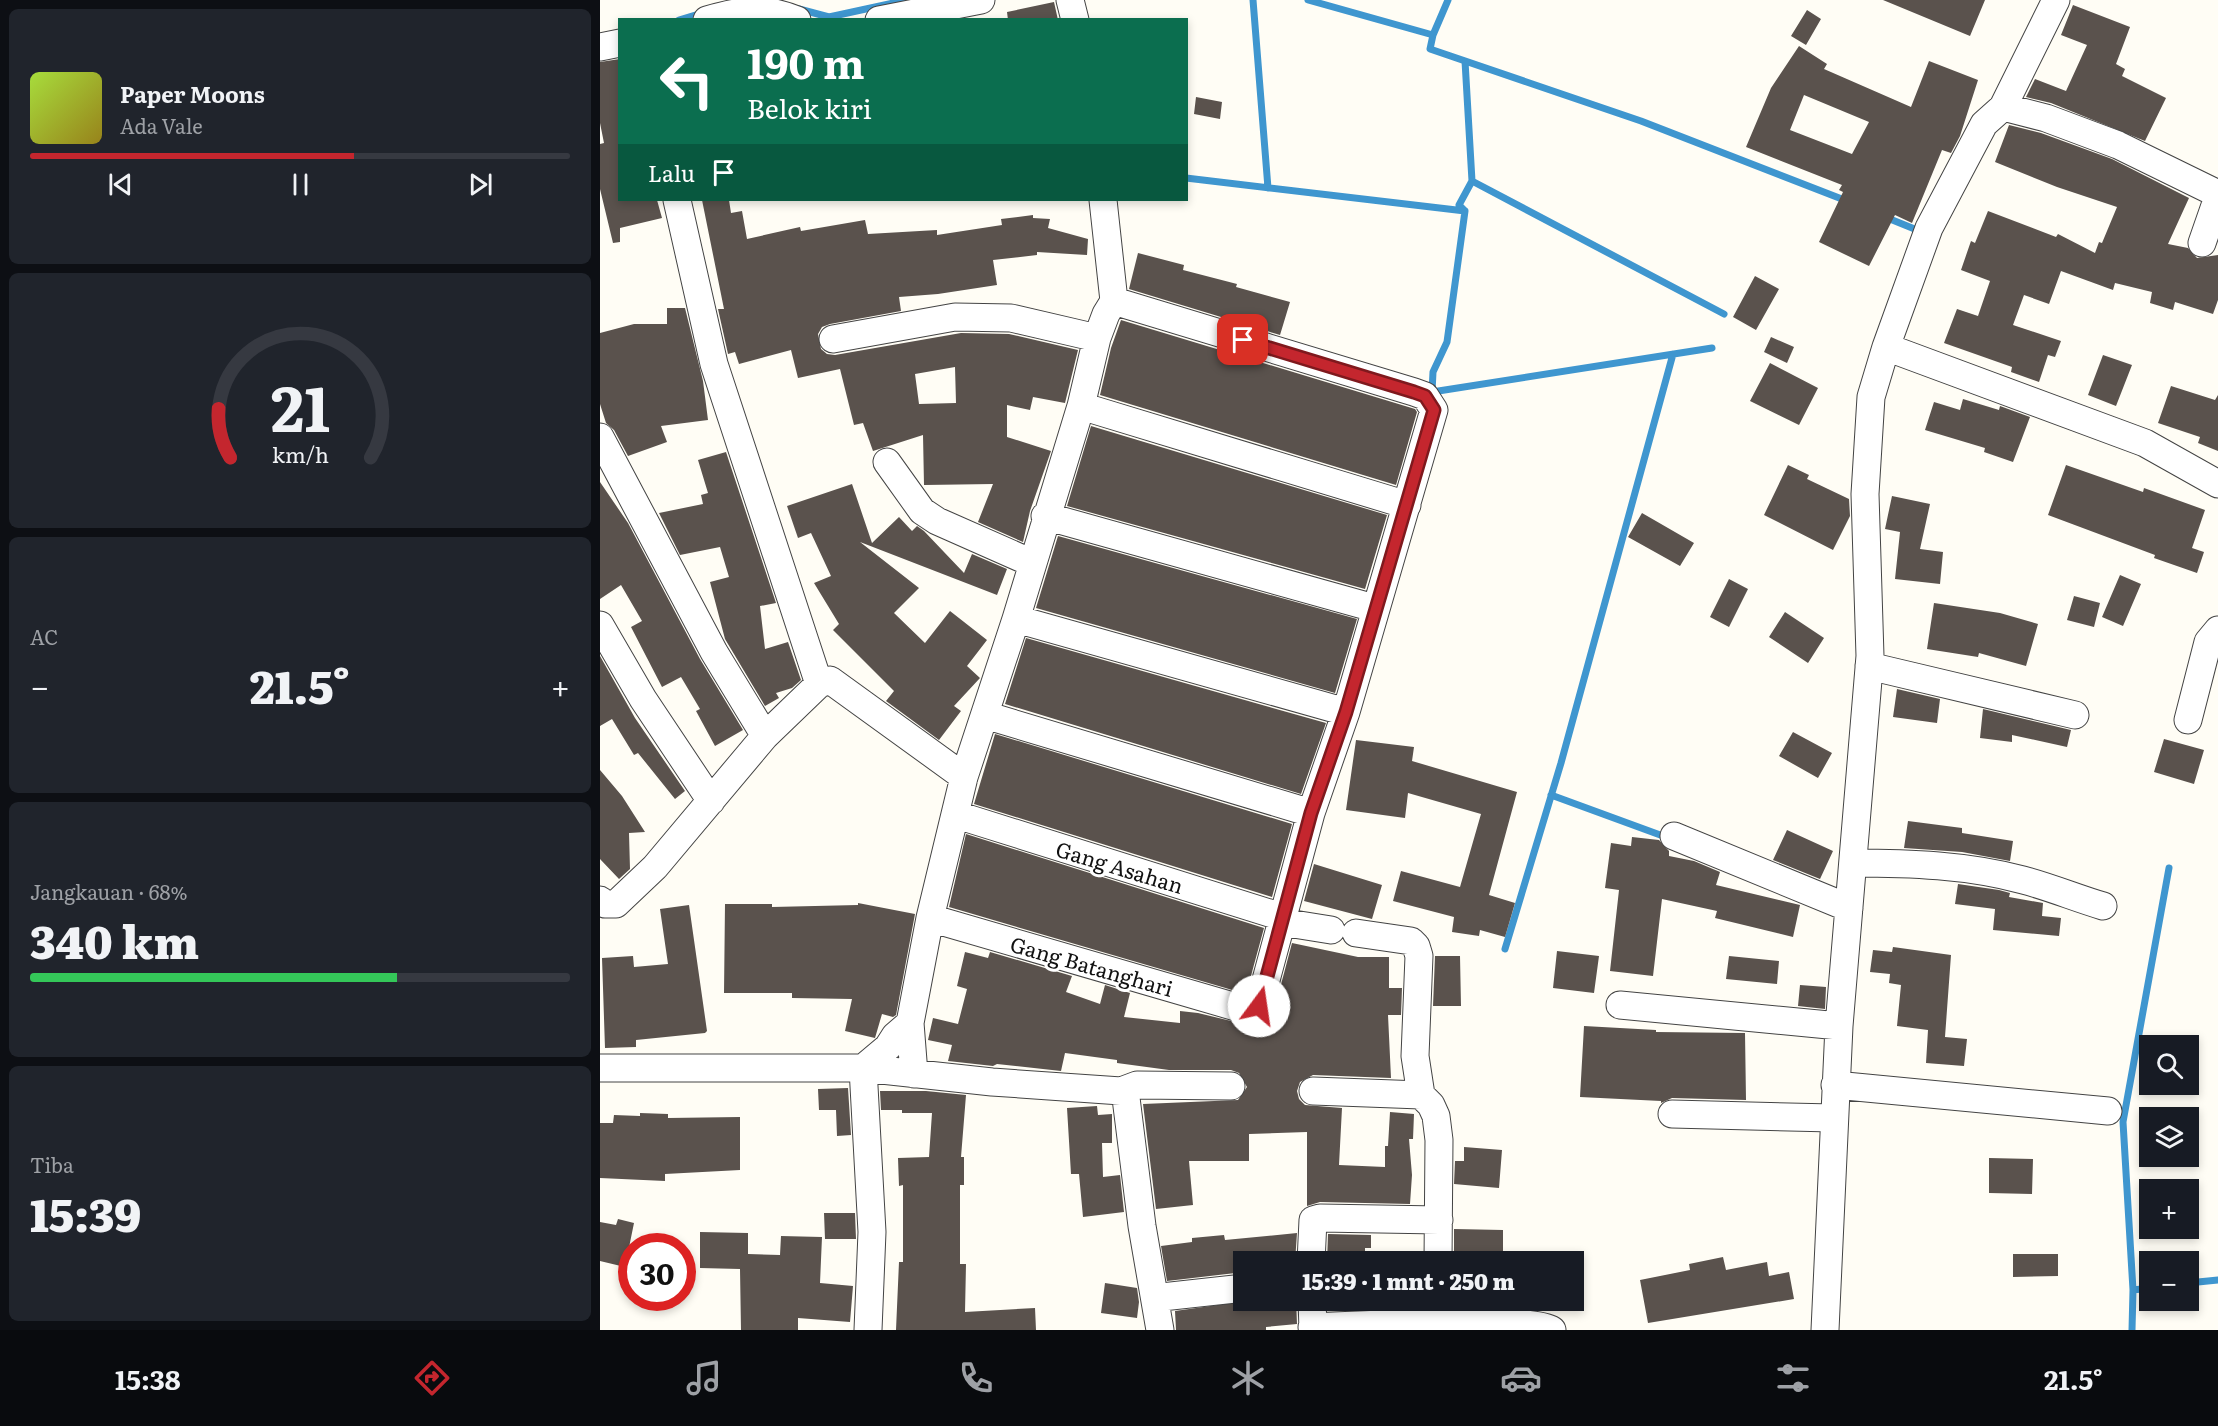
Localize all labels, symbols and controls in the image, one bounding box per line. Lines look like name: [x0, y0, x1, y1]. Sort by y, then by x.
text: 190 m: [747, 30, 865, 92]
icon: left: [648, 42, 726, 120]
text: Paper Moons: [120, 77, 265, 110]
text: Belok kiri: [747, 87, 872, 127]
text: Ada Vale: [120, 110, 203, 140]
text: Lalu: [648, 156, 695, 189]
icon: arrive: [707, 156, 740, 189]
icon: previous: [104, 168, 137, 201]
icon: pause: [284, 168, 317, 201]
icon: next: [464, 168, 497, 201]
pin: [1217, 314, 1268, 365]
icon: arrive: [1226, 323, 1259, 356]
text: 21: [270, 359, 330, 451]
text: km/h: [271, 438, 329, 470]
text: AC: [30, 621, 58, 651]
text: 21.5°: [250, 651, 350, 718]
text: −: [30, 660, 49, 709]
text: +: [551, 660, 570, 709]
street label: Gang Asahan: [1052, 832, 1188, 900]
text: Jangkauan · 68%: [30, 876, 188, 906]
text: 340 km: [30, 906, 199, 973]
street label: Gang Batanghari: [1007, 927, 1177, 1003]
position arrow: [1227, 974, 1291, 1038]
map controls: [2139, 1035, 2199, 1311]
button: search: [2139, 1035, 2199, 1095]
button: layers: [2139, 1107, 2199, 1167]
text: Tiba: [30, 1149, 74, 1179]
text: 15:39: [30, 1179, 141, 1246]
button: +: [2139, 1179, 2199, 1239]
speed limit sign: 30: [618, 1233, 696, 1311]
button: −: [2139, 1251, 2199, 1311]
text: 15:39 · 1 mnt · 250 m: [1302, 1264, 1515, 1297]
icon: directions: [411, 1357, 453, 1399]
icon: music: [683, 1357, 725, 1399]
icon: phone: [955, 1357, 997, 1399]
icon: climate: [1227, 1357, 1269, 1399]
icon: car: [1500, 1357, 1542, 1399]
icon: filters: [1772, 1357, 1814, 1399]
text: 15:38: [115, 1358, 181, 1398]
text: 21.5°: [2044, 1358, 2103, 1398]

